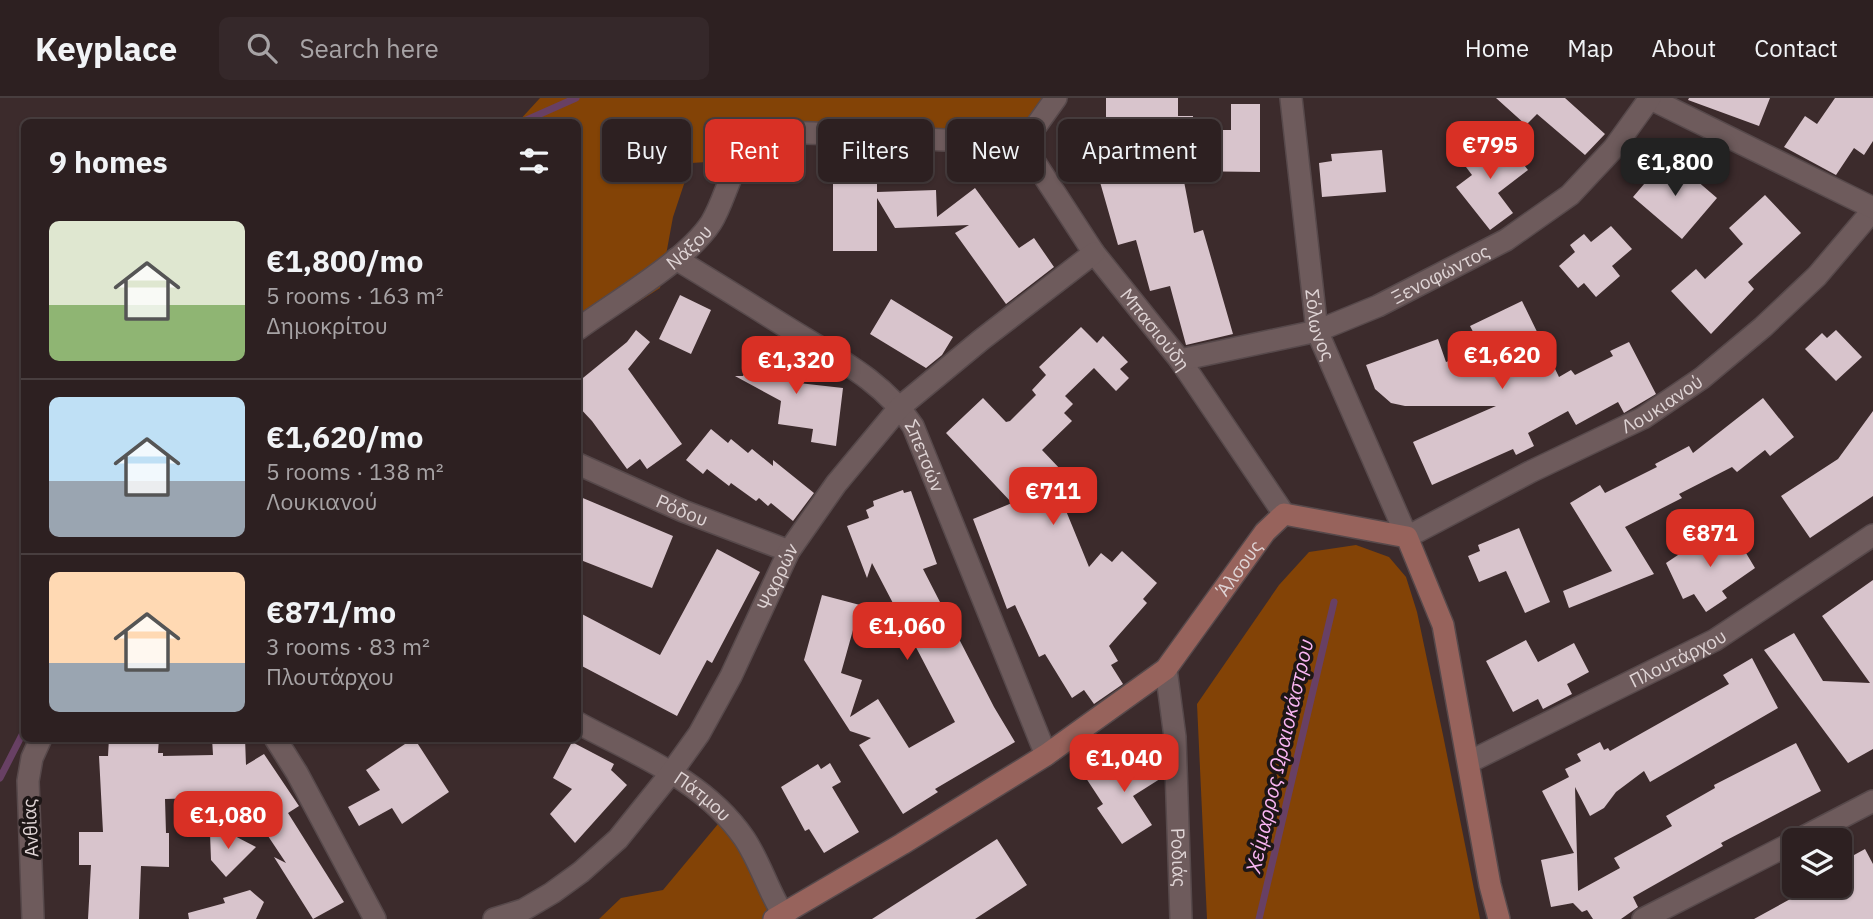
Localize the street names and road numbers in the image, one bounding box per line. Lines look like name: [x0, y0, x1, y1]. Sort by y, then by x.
street label: Νάξου: [661, 220, 717, 275]
street label: Ξενοφώντος: [1387, 239, 1493, 309]
street label: Μπασιούδη: [1115, 283, 1196, 375]
street label: Σόλωνος: [1300, 288, 1341, 364]
street label: Λουκιανού: [1617, 369, 1707, 439]
street label: Σπετσών: [900, 415, 950, 496]
street label: Ρόδου: [653, 489, 711, 531]
street label: Άλσους: [1211, 535, 1267, 601]
street label: Ψαρρών: [751, 538, 803, 614]
street label: Πλουτάρχου: [1625, 624, 1731, 693]
street label: Πάτμου: [670, 766, 737, 826]
street label: Ανθίας: [16, 798, 44, 858]
street label: Ροδιάς: [1166, 827, 1192, 887]

